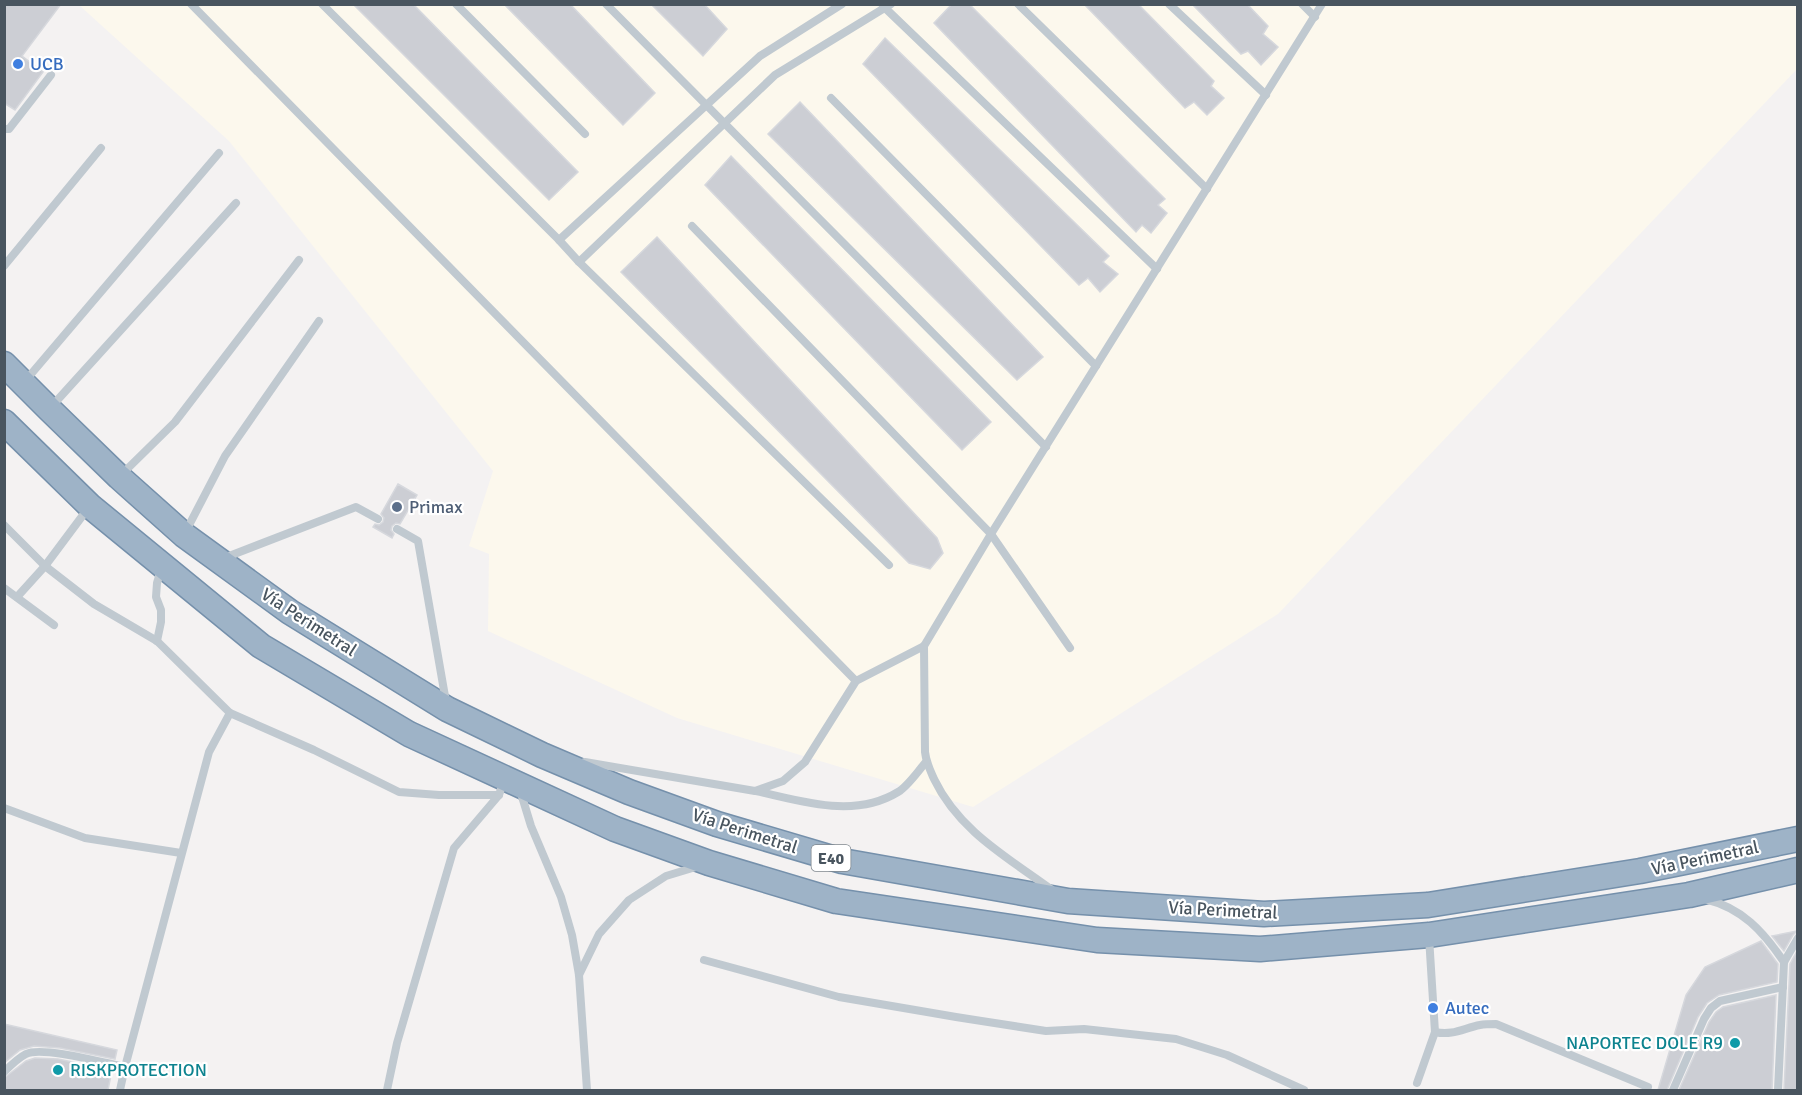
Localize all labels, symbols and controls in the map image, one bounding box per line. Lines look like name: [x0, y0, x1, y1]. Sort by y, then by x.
place label: UCB: [30, 53, 64, 75]
marker: UCB: [11, 57, 25, 71]
place label: Primax: [409, 496, 463, 518]
marker: Primax: [390, 500, 404, 514]
street label: Vía Perimetral: [257, 583, 361, 661]
street label: Vía Perimetral: [690, 804, 800, 858]
street label: Vía Perimetral: [1649, 836, 1761, 880]
road number: E40: [812, 845, 850, 871]
street label: Vía Perimetral: [1168, 896, 1278, 924]
place label: Autec: [1445, 997, 1489, 1019]
marker: Autec: [1426, 1001, 1440, 1015]
place label: NAPORTEC DOLE R9: [1566, 1032, 1723, 1054]
marker: NAPORTEC DOLE R9: [1728, 1036, 1742, 1050]
place label: RISKPROTECTION: [70, 1059, 207, 1081]
marker: RISKPROTECTION: [51, 1063, 65, 1077]

